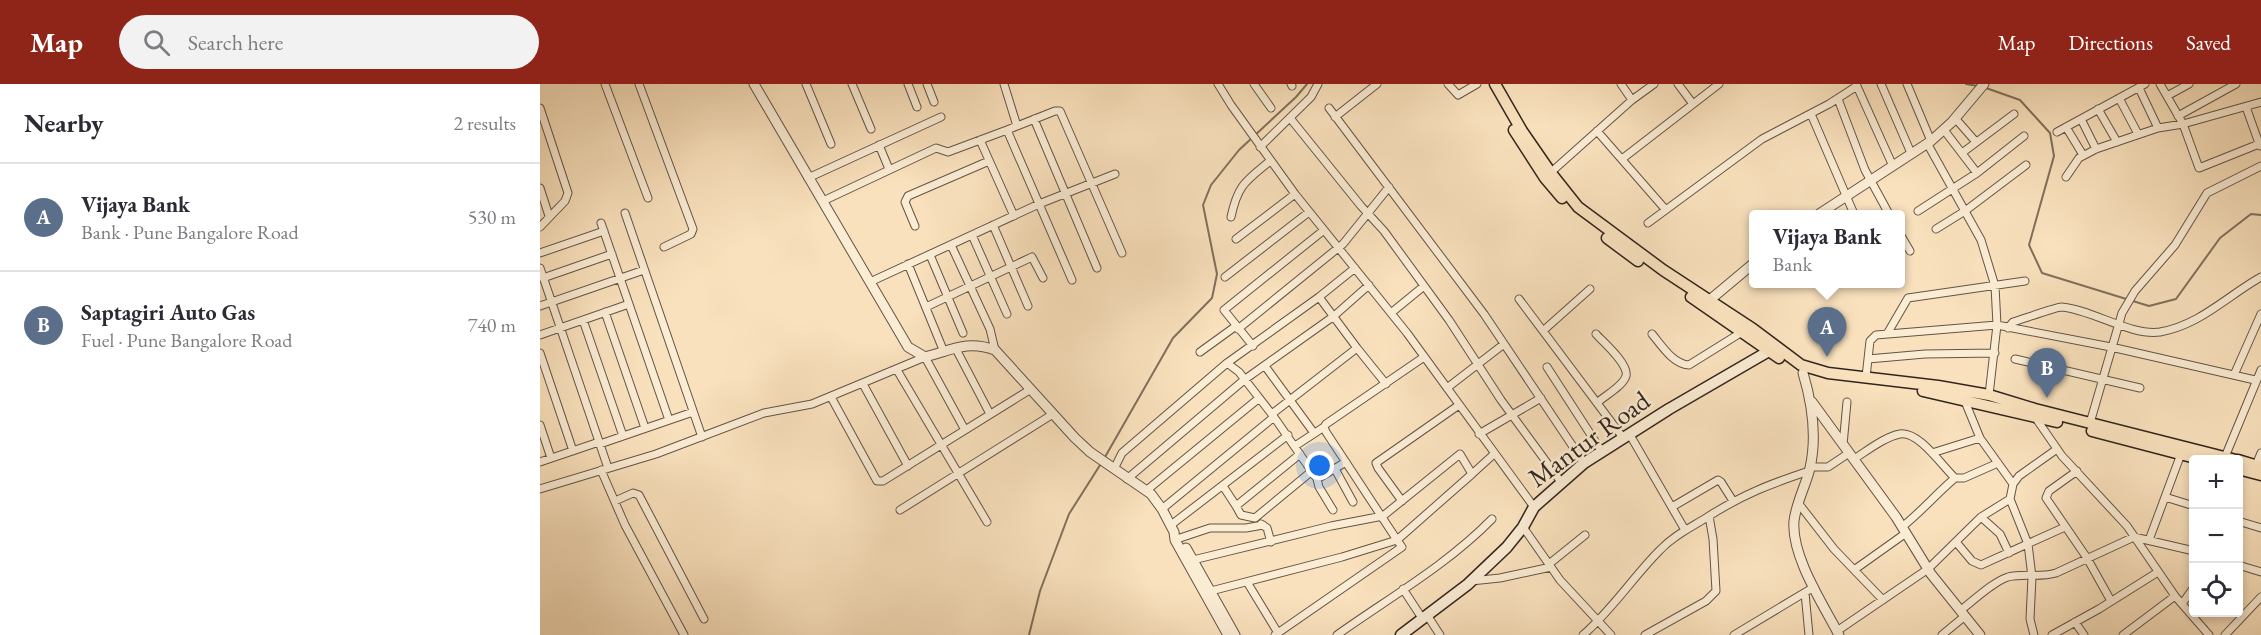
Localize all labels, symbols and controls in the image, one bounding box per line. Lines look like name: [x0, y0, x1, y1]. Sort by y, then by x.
search box: [119, 15, 539, 69]
text: Map: [30, 24, 83, 60]
icon: search: [140, 26, 173, 59]
text: Search here: [188, 28, 283, 57]
text: Map: [1998, 29, 2035, 56]
text: Directions: [2068, 29, 2153, 56]
text: Saved: [2186, 29, 2231, 56]
text: Nearby: [24, 106, 104, 140]
text: 2 results: [453, 110, 516, 136]
text: Vijaya Bank: [81, 190, 190, 219]
text: A: [36, 204, 51, 230]
text: 530 m: [468, 204, 516, 230]
popup: [1749, 210, 1905, 288]
text: Bank · Pune Bangalore Road: [81, 219, 299, 245]
text: Vijaya Bank: [1772, 222, 1882, 251]
text: Bank: [1772, 251, 1812, 277]
text: Saptagiri Auto Gas: [81, 298, 255, 327]
pin: A: [1808, 308, 1846, 357]
text: B: [37, 312, 50, 338]
text: 740 m: [468, 312, 516, 338]
text: Fuel · Pune Bangalore Road: [81, 327, 292, 353]
pin: B: [2028, 348, 2066, 398]
street label: Mantur Road: [1521, 382, 1657, 495]
your location: [1305, 451, 1334, 480]
map controls: [2189, 455, 2243, 617]
button: +: [2189, 455, 2243, 509]
button: −: [2189, 509, 2243, 563]
button: locate: [2189, 563, 2243, 617]

